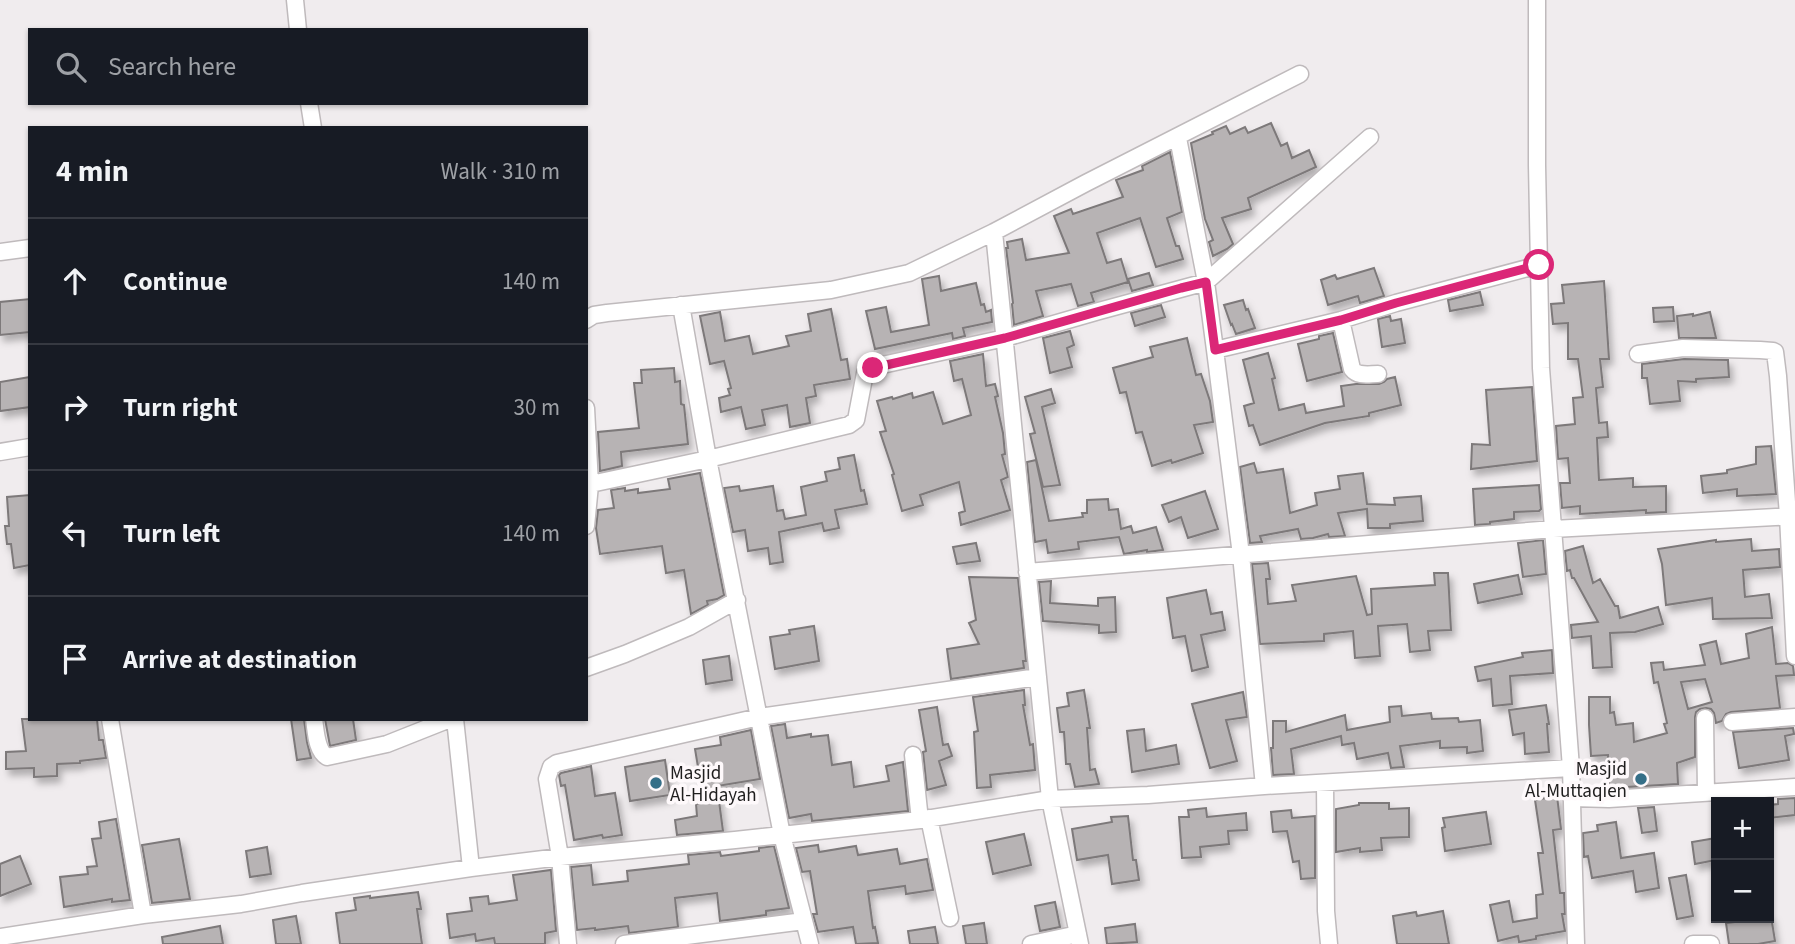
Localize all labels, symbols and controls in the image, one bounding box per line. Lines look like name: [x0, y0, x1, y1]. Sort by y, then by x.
search box: [28, 28, 588, 105]
icon: search: [52, 48, 90, 86]
text: Search here: [108, 48, 236, 85]
text: 4 min: [56, 150, 129, 193]
text: Walk · 310 m: [441, 155, 560, 188]
route start: [1523, 249, 1554, 280]
icon: ahead: [56, 262, 94, 300]
text: Continue: [123, 263, 228, 300]
text: 140 m: [502, 265, 560, 298]
route end: [857, 352, 888, 383]
icon: right: [56, 388, 94, 426]
text: Turn right: [123, 389, 238, 426]
text: 30 m: [513, 391, 560, 424]
icon: left: [56, 514, 94, 552]
text: Turn left: [123, 515, 220, 552]
text: 140 m: [502, 517, 560, 550]
icon: arrive: [56, 640, 94, 678]
text: Arrive at destination: [123, 641, 357, 678]
place label: Masjid Al-Muttaqien: [1525, 756, 1627, 805]
place label: Masjid Al-Hidayah: [670, 760, 757, 809]
marker: Masjid Al-Muttaqien: [1633, 771, 1649, 787]
marker: Masjid Al-Hidayah: [648, 775, 664, 791]
map controls: [1711, 797, 1774, 923]
button: +: [1711, 797, 1774, 860]
button: −: [1711, 860, 1774, 923]

